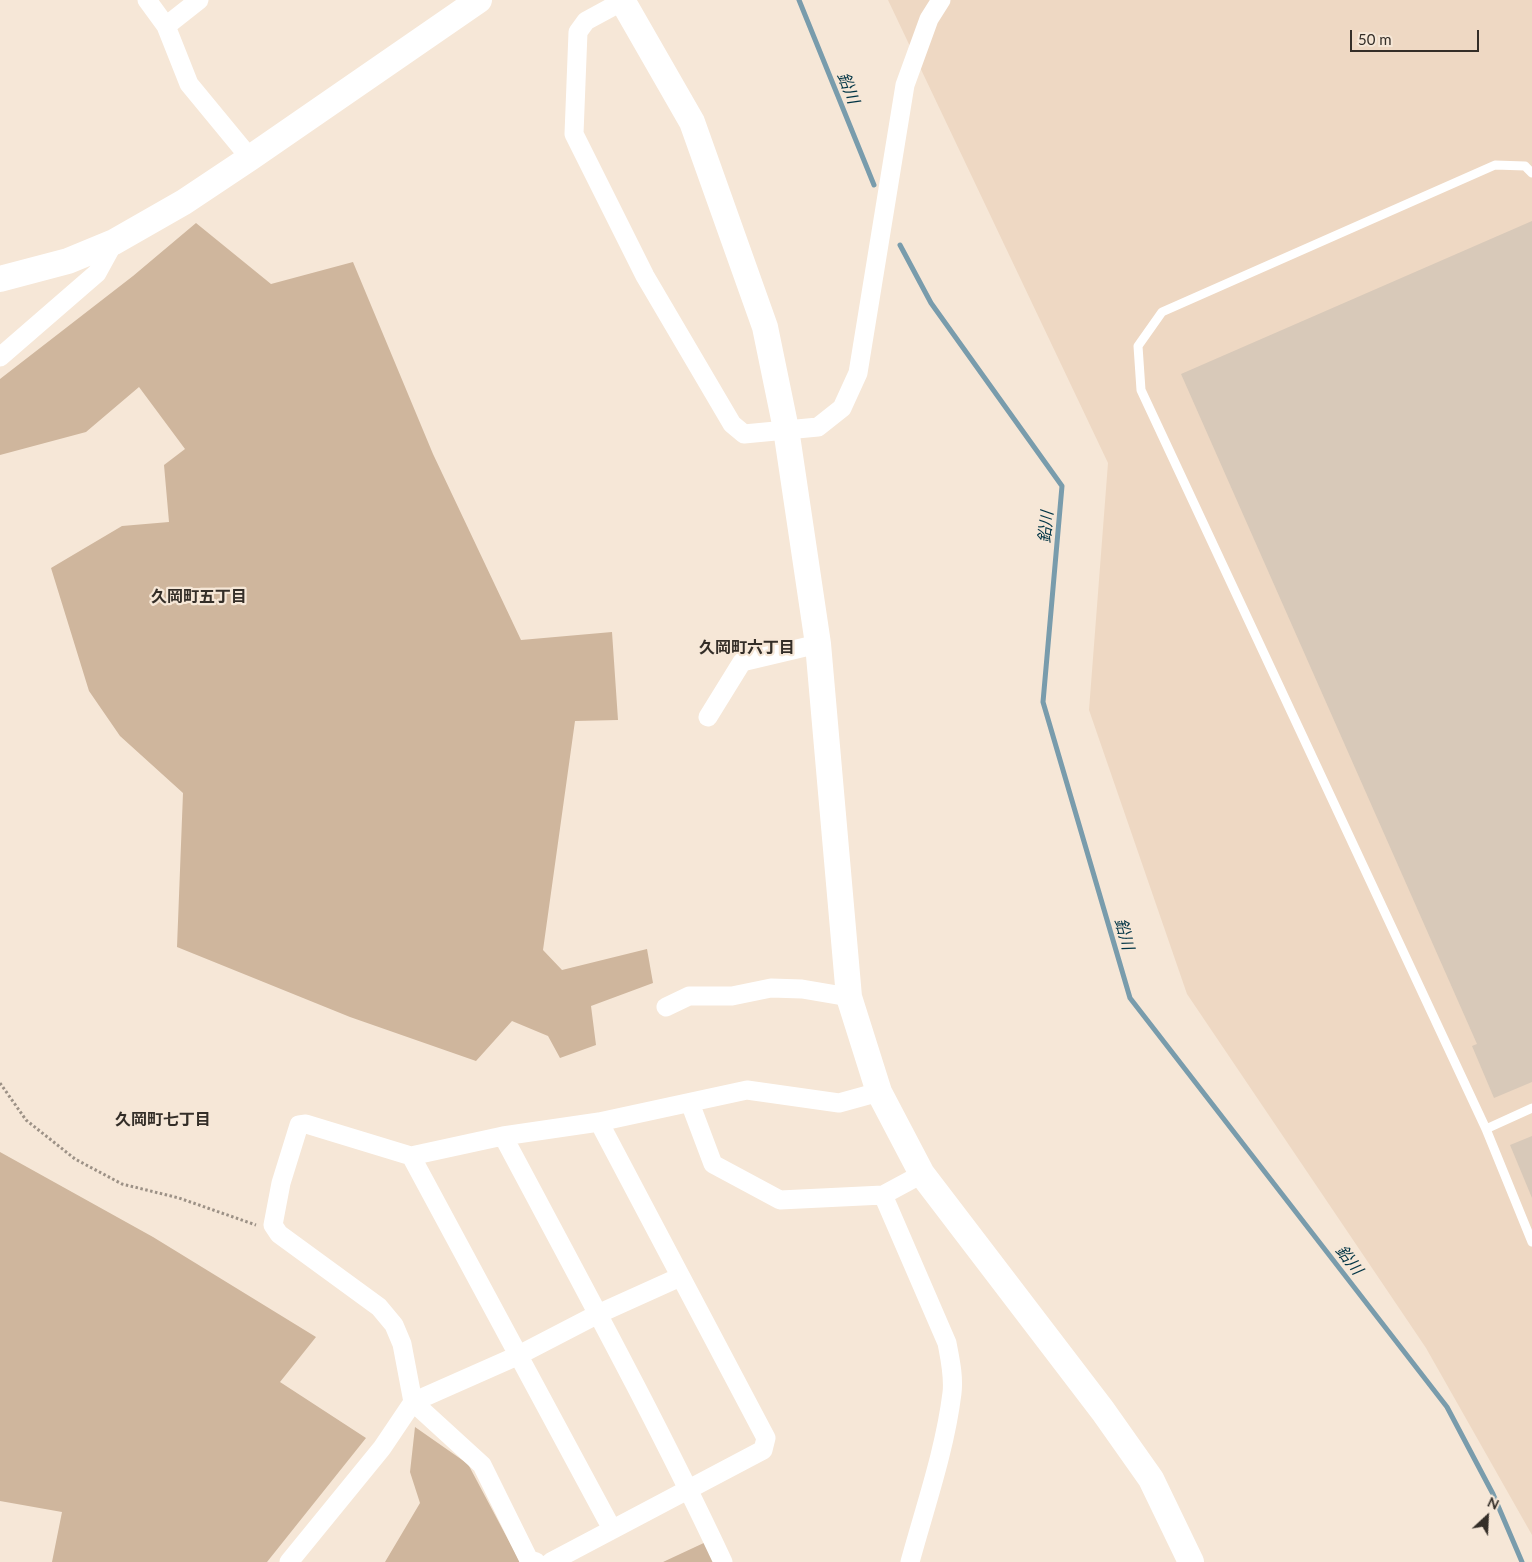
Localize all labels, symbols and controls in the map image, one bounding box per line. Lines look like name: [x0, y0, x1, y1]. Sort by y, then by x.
scale bar: [1352, 20, 1481, 52]
text: 50 m: [1358, 30, 1392, 48]
water label: 鉛川: [833, 70, 863, 106]
water label: 鉛川: [1035, 510, 1057, 544]
district label: 久岡町五丁目: [151, 587, 247, 607]
district label: 久岡町六丁目: [699, 638, 795, 658]
water label: 鉛川: [1110, 916, 1138, 952]
district label: 久岡町七丁目: [115, 1110, 211, 1130]
water label: 鉛川: [1332, 1241, 1366, 1279]
north arrow: [1462, 1492, 1512, 1542]
text: N: [1485, 1493, 1502, 1513]

